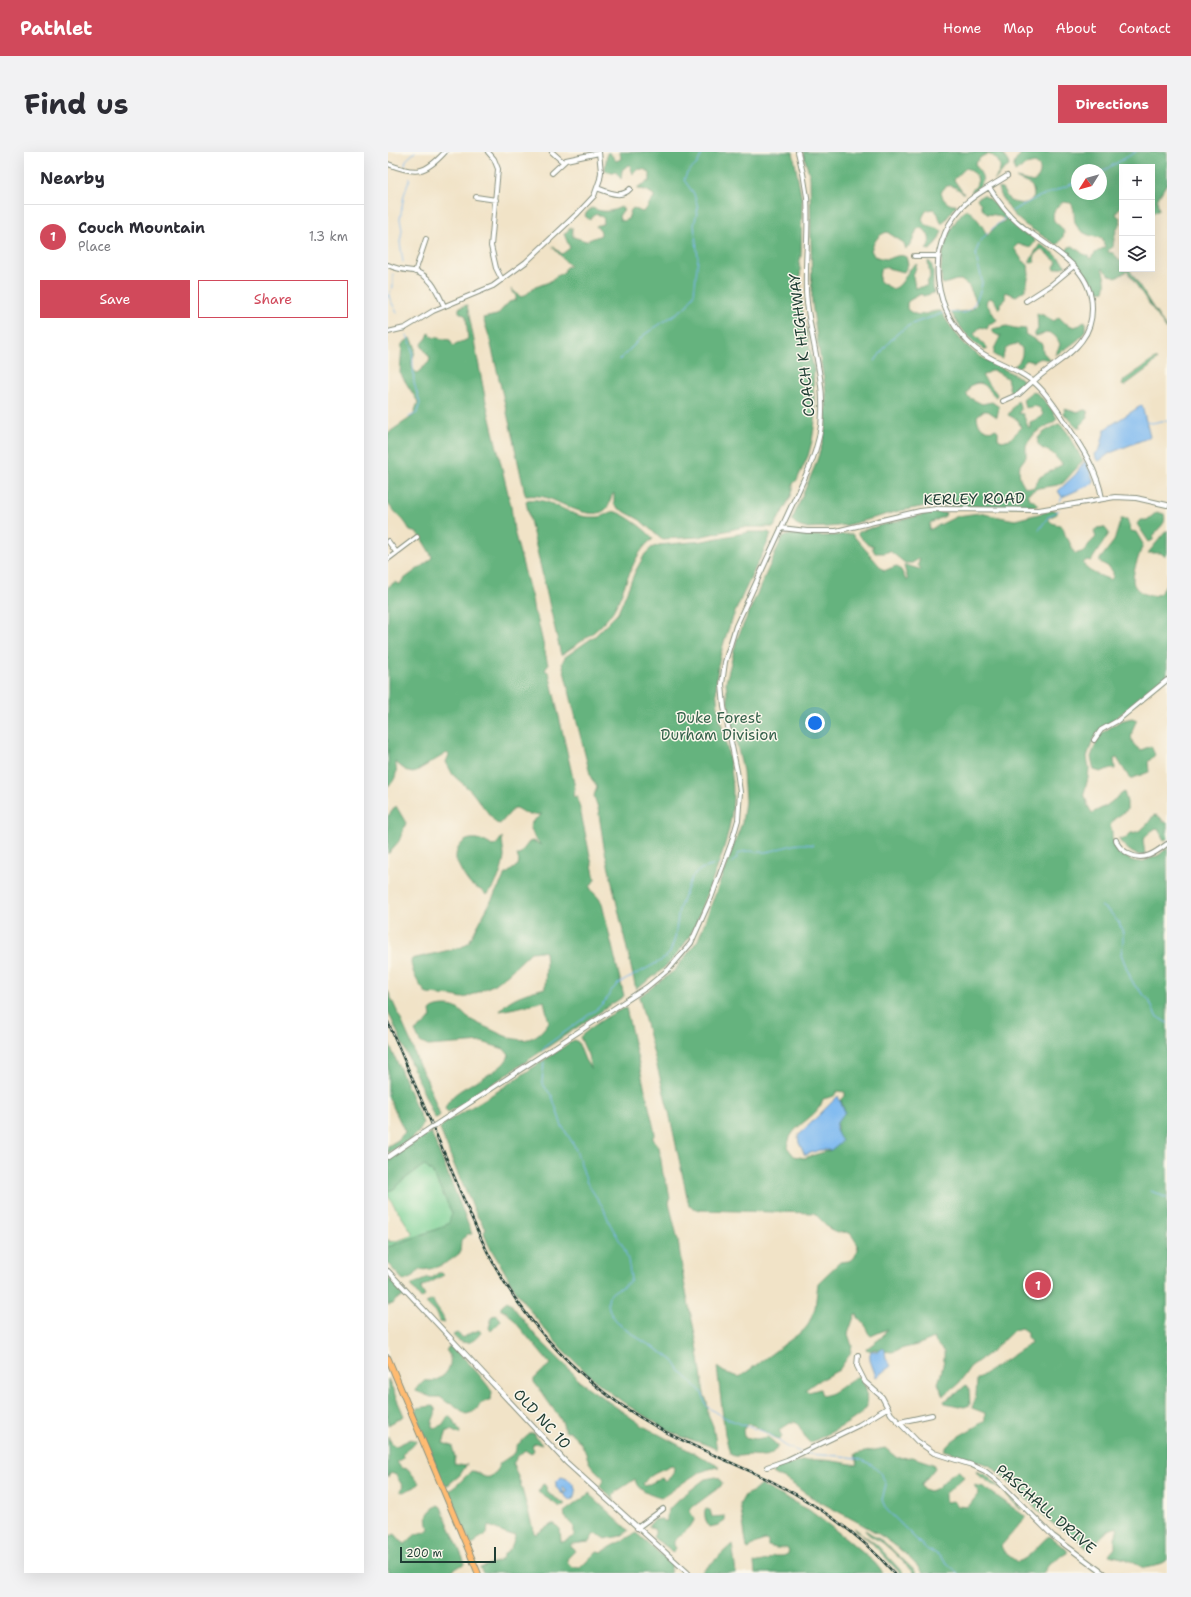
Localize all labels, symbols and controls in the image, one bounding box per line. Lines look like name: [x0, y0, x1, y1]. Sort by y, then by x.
text: Pathlet: [20, 16, 92, 41]
text: Home: [943, 19, 982, 37]
text: Map: [1004, 19, 1034, 37]
text: About: [1056, 19, 1097, 37]
text: Contact: [1119, 19, 1171, 37]
text: Find us: [24, 85, 129, 123]
button: Directions: [1058, 85, 1167, 123]
north arrow: [1071, 164, 1107, 200]
map controls: [1119, 164, 1155, 272]
button: +: [1119, 164, 1155, 200]
text: Nearby: [40, 167, 105, 189]
button: −: [1119, 200, 1155, 236]
text: Couch Mountain: [78, 218, 205, 238]
text: 1: [50, 228, 56, 245]
text: 1.3 km: [309, 228, 348, 245]
button: layers: [1119, 236, 1155, 272]
text: Place: [78, 238, 111, 255]
street label: COACH K HIGHWAY: [785, 272, 819, 418]
button: Save: [40, 280, 190, 318]
button: Share: [198, 280, 348, 318]
street label: KERLEY ROAD: [923, 488, 1025, 510]
park label: Duke Forest Durham Division: [661, 708, 777, 745]
your location: [805, 713, 825, 733]
pin: 1: [1025, 1270, 1051, 1300]
street label: OLD NC 10: [509, 1385, 575, 1453]
street label: PASCHALL DRIVE: [992, 1460, 1100, 1558]
scale bar: [400, 1545, 496, 1564]
text: 200 m: [406, 1546, 442, 1561]

